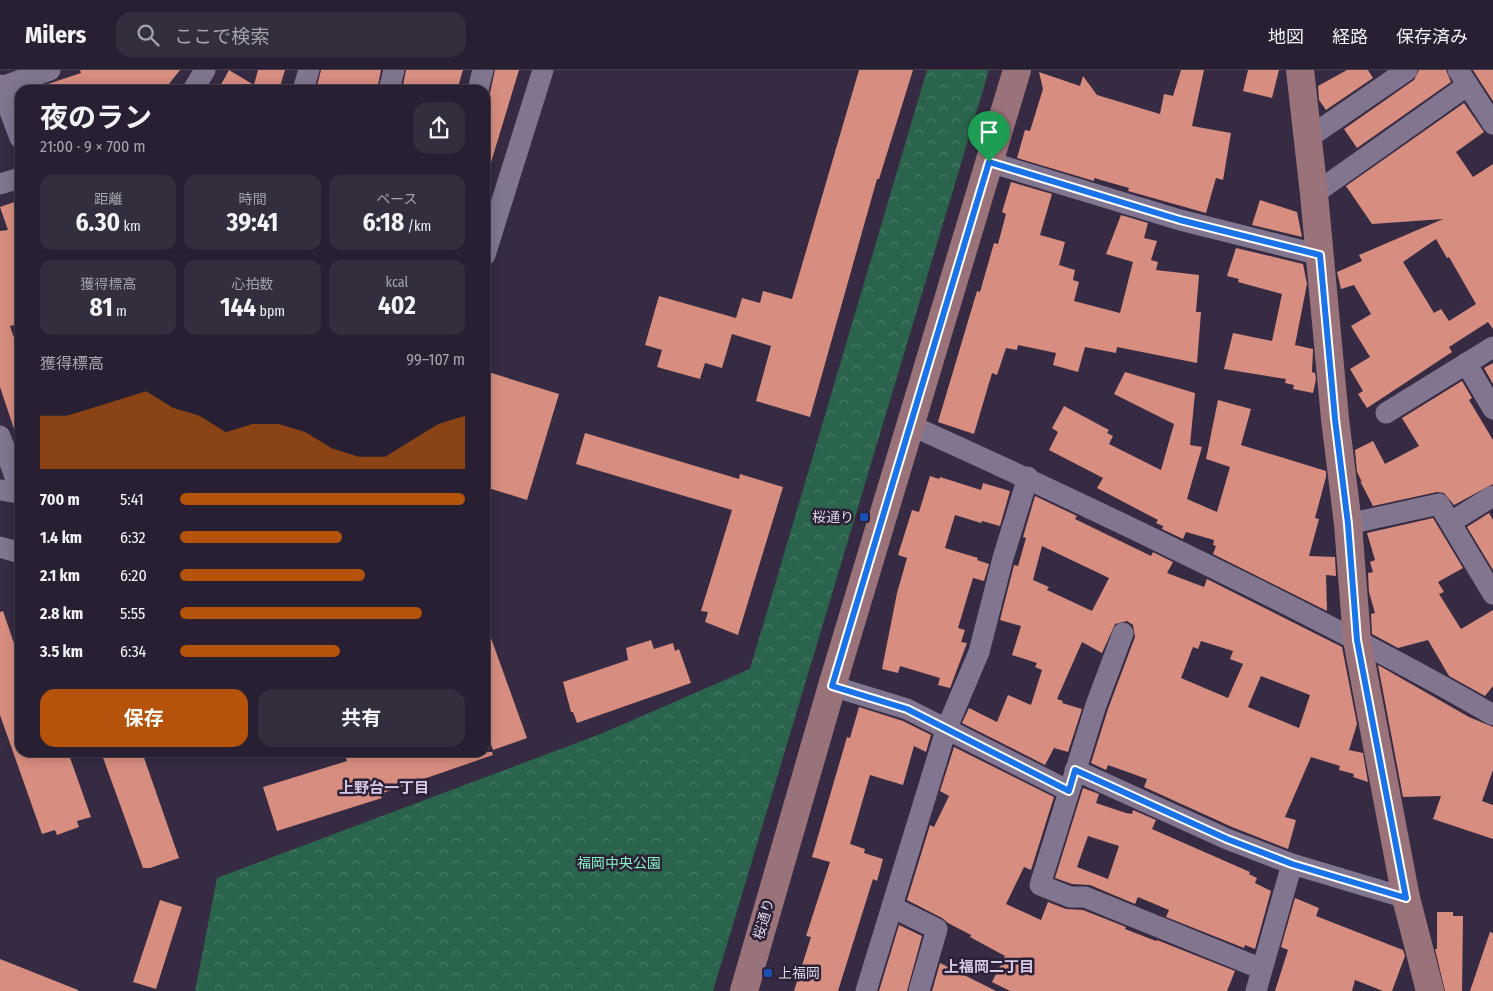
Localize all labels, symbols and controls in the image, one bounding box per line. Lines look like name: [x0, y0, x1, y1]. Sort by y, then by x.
search box: [116, 12, 466, 57]
text: Milers: [25, 21, 86, 49]
icon: search: [134, 21, 162, 49]
text: ここで検索: [174, 25, 269, 48]
text: 地図: [1268, 26, 1304, 48]
text: 経路: [1332, 26, 1368, 48]
text: 保存済み: [1396, 26, 1468, 48]
text: 夜のラン: [40, 101, 152, 134]
button: share: [413, 102, 465, 154]
pin: [968, 111, 1010, 162]
icon: arrive: [975, 118, 1003, 146]
text: 21:00 · 9 × 700 m: [40, 137, 146, 156]
text: 距離: [94, 191, 122, 208]
text: 時間: [238, 191, 266, 208]
text: ペース: [376, 191, 417, 208]
text: 6.30: [76, 208, 120, 238]
text: 39:41: [227, 208, 278, 238]
text: 6:18: [362, 208, 404, 238]
text: km: [120, 218, 141, 235]
text: /km: [404, 218, 431, 235]
text: kcal: [385, 274, 408, 291]
text: 獲得標高: [80, 276, 136, 293]
text: 心拍数: [231, 276, 273, 293]
text: 402: [378, 291, 416, 321]
text: 81: [90, 293, 113, 323]
text: 144: [220, 293, 256, 323]
text: m: [113, 303, 127, 320]
text: bpm: [256, 303, 285, 320]
text: 99–107 m: [406, 350, 465, 369]
text: 獲得標高: [40, 354, 104, 373]
text: 700 m: [40, 490, 80, 509]
text: 5:41: [120, 490, 144, 509]
place label: 桜通り: [812, 509, 854, 526]
marker: 桜通り: [858, 511, 870, 523]
text: 1.4 km: [40, 528, 82, 547]
text: 6:32: [120, 528, 146, 547]
text: 2.1 km: [40, 566, 80, 585]
text: 6:20: [120, 566, 147, 585]
text: 2.8 km: [40, 604, 83, 623]
text: 5:55: [120, 604, 145, 623]
text: 3.5 km: [40, 642, 83, 661]
text: 6:34: [120, 642, 146, 661]
button: 保存: [40, 689, 248, 747]
button: 共有: [258, 689, 465, 747]
district label: 上野台一丁目: [339, 779, 429, 797]
park label: 福岡中央公園: [577, 855, 661, 872]
street label: 桜通り: [750, 896, 778, 942]
district label: 上福岡二丁目: [944, 958, 1034, 976]
place label: 上福岡: [778, 965, 820, 982]
marker: 上福岡: [762, 967, 774, 979]

